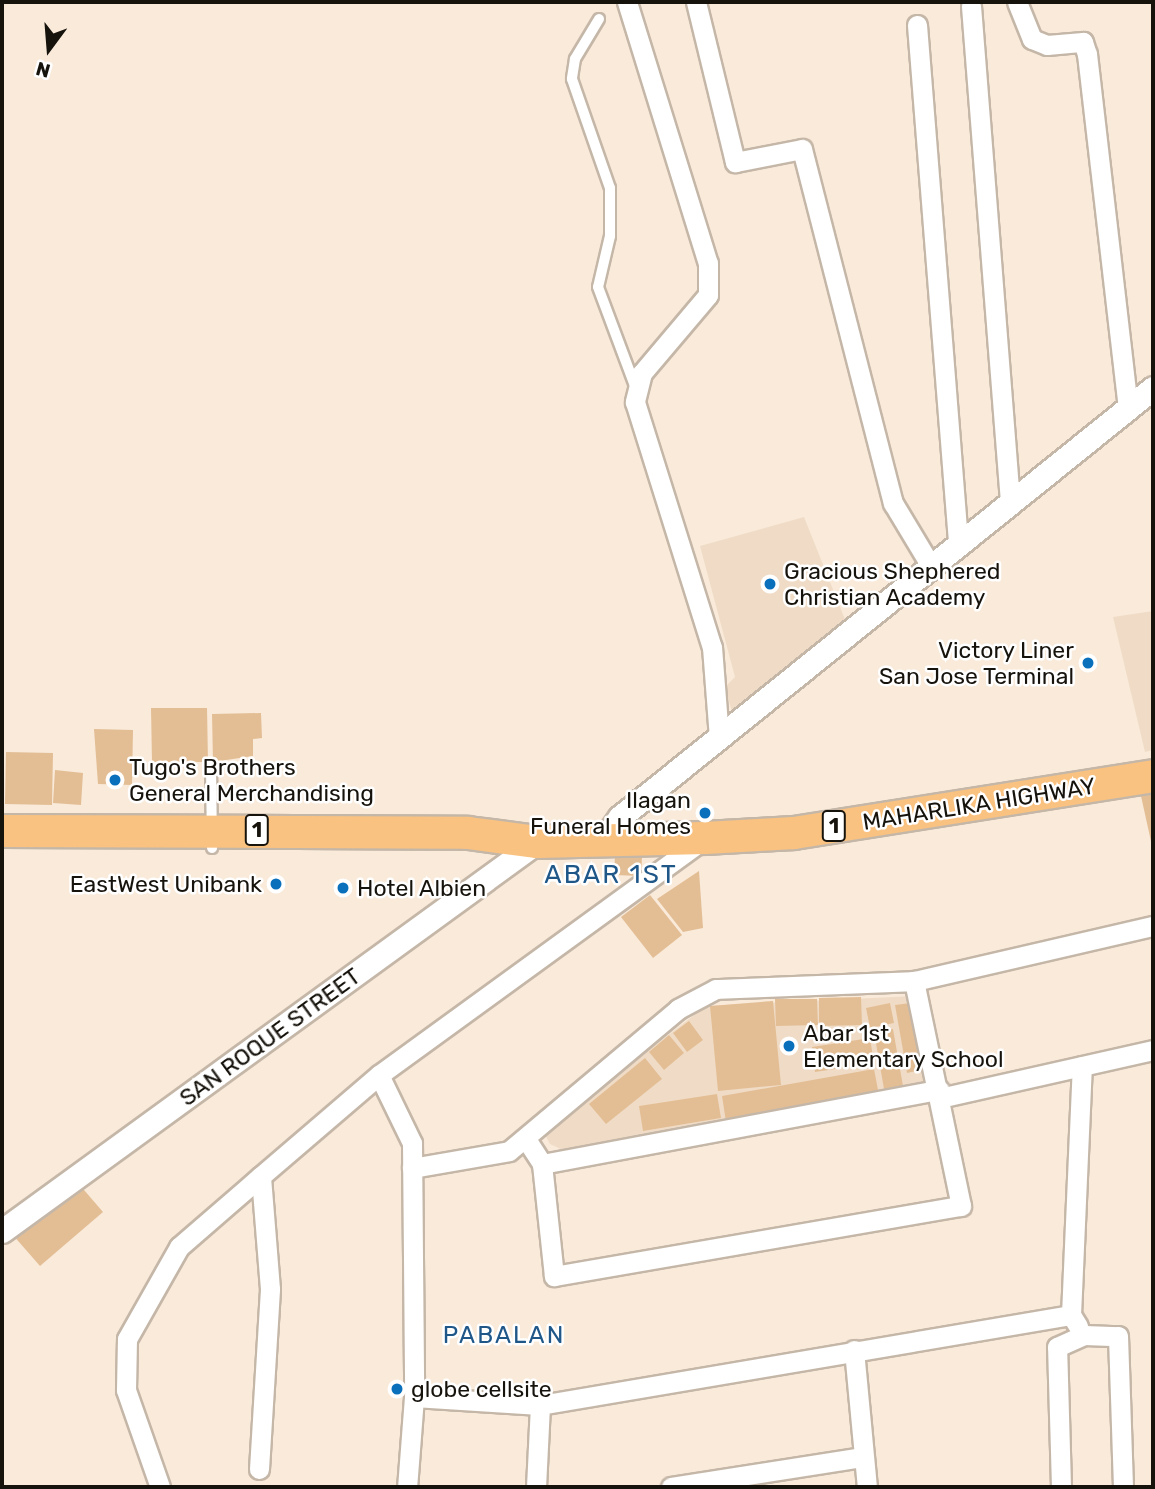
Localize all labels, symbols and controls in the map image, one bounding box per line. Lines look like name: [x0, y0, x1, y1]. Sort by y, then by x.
north arrow: [14, 14, 84, 84]
text: N: [33, 57, 53, 83]
place label: Gracious Shephered Christian Academy: [784, 557, 1000, 611]
marker: Gracious Shephered Christian Academy: [762, 576, 778, 592]
place label: Victory Liner San Jose Terminal: [878, 636, 1074, 690]
marker: Victory Liner San Jose Terminal: [1080, 655, 1096, 671]
place label: Tugo's Brothers General Merchandising: [129, 753, 374, 807]
marker: Tugo's Brothers General Merchandising: [107, 772, 123, 788]
street label: MAHARLIKA HIGHWAY: [860, 772, 1098, 836]
place label: Ilagan Funeral Homes: [530, 786, 691, 840]
marker: Ilagan Funeral Homes: [697, 805, 713, 821]
road number: 1: [822, 808, 846, 844]
road number: 1: [245, 812, 269, 848]
district label: ABAR 1ST: [545, 859, 677, 891]
place label: EastWest Unibank: [70, 870, 262, 898]
place label: Hotel Albien: [357, 874, 487, 902]
marker: EastWest Unibank: [268, 876, 284, 892]
marker: Hotel Albien: [335, 880, 351, 896]
street label: SAN ROQUE STREET: [174, 962, 366, 1112]
place label: Abar 1st Elementary School: [803, 1019, 1004, 1073]
marker: Abar 1st Elementary School: [781, 1038, 797, 1054]
district label: PABALAN: [444, 1322, 564, 1350]
place label: globe cellsite: [411, 1375, 552, 1403]
marker: globe cellsite: [389, 1381, 405, 1397]

